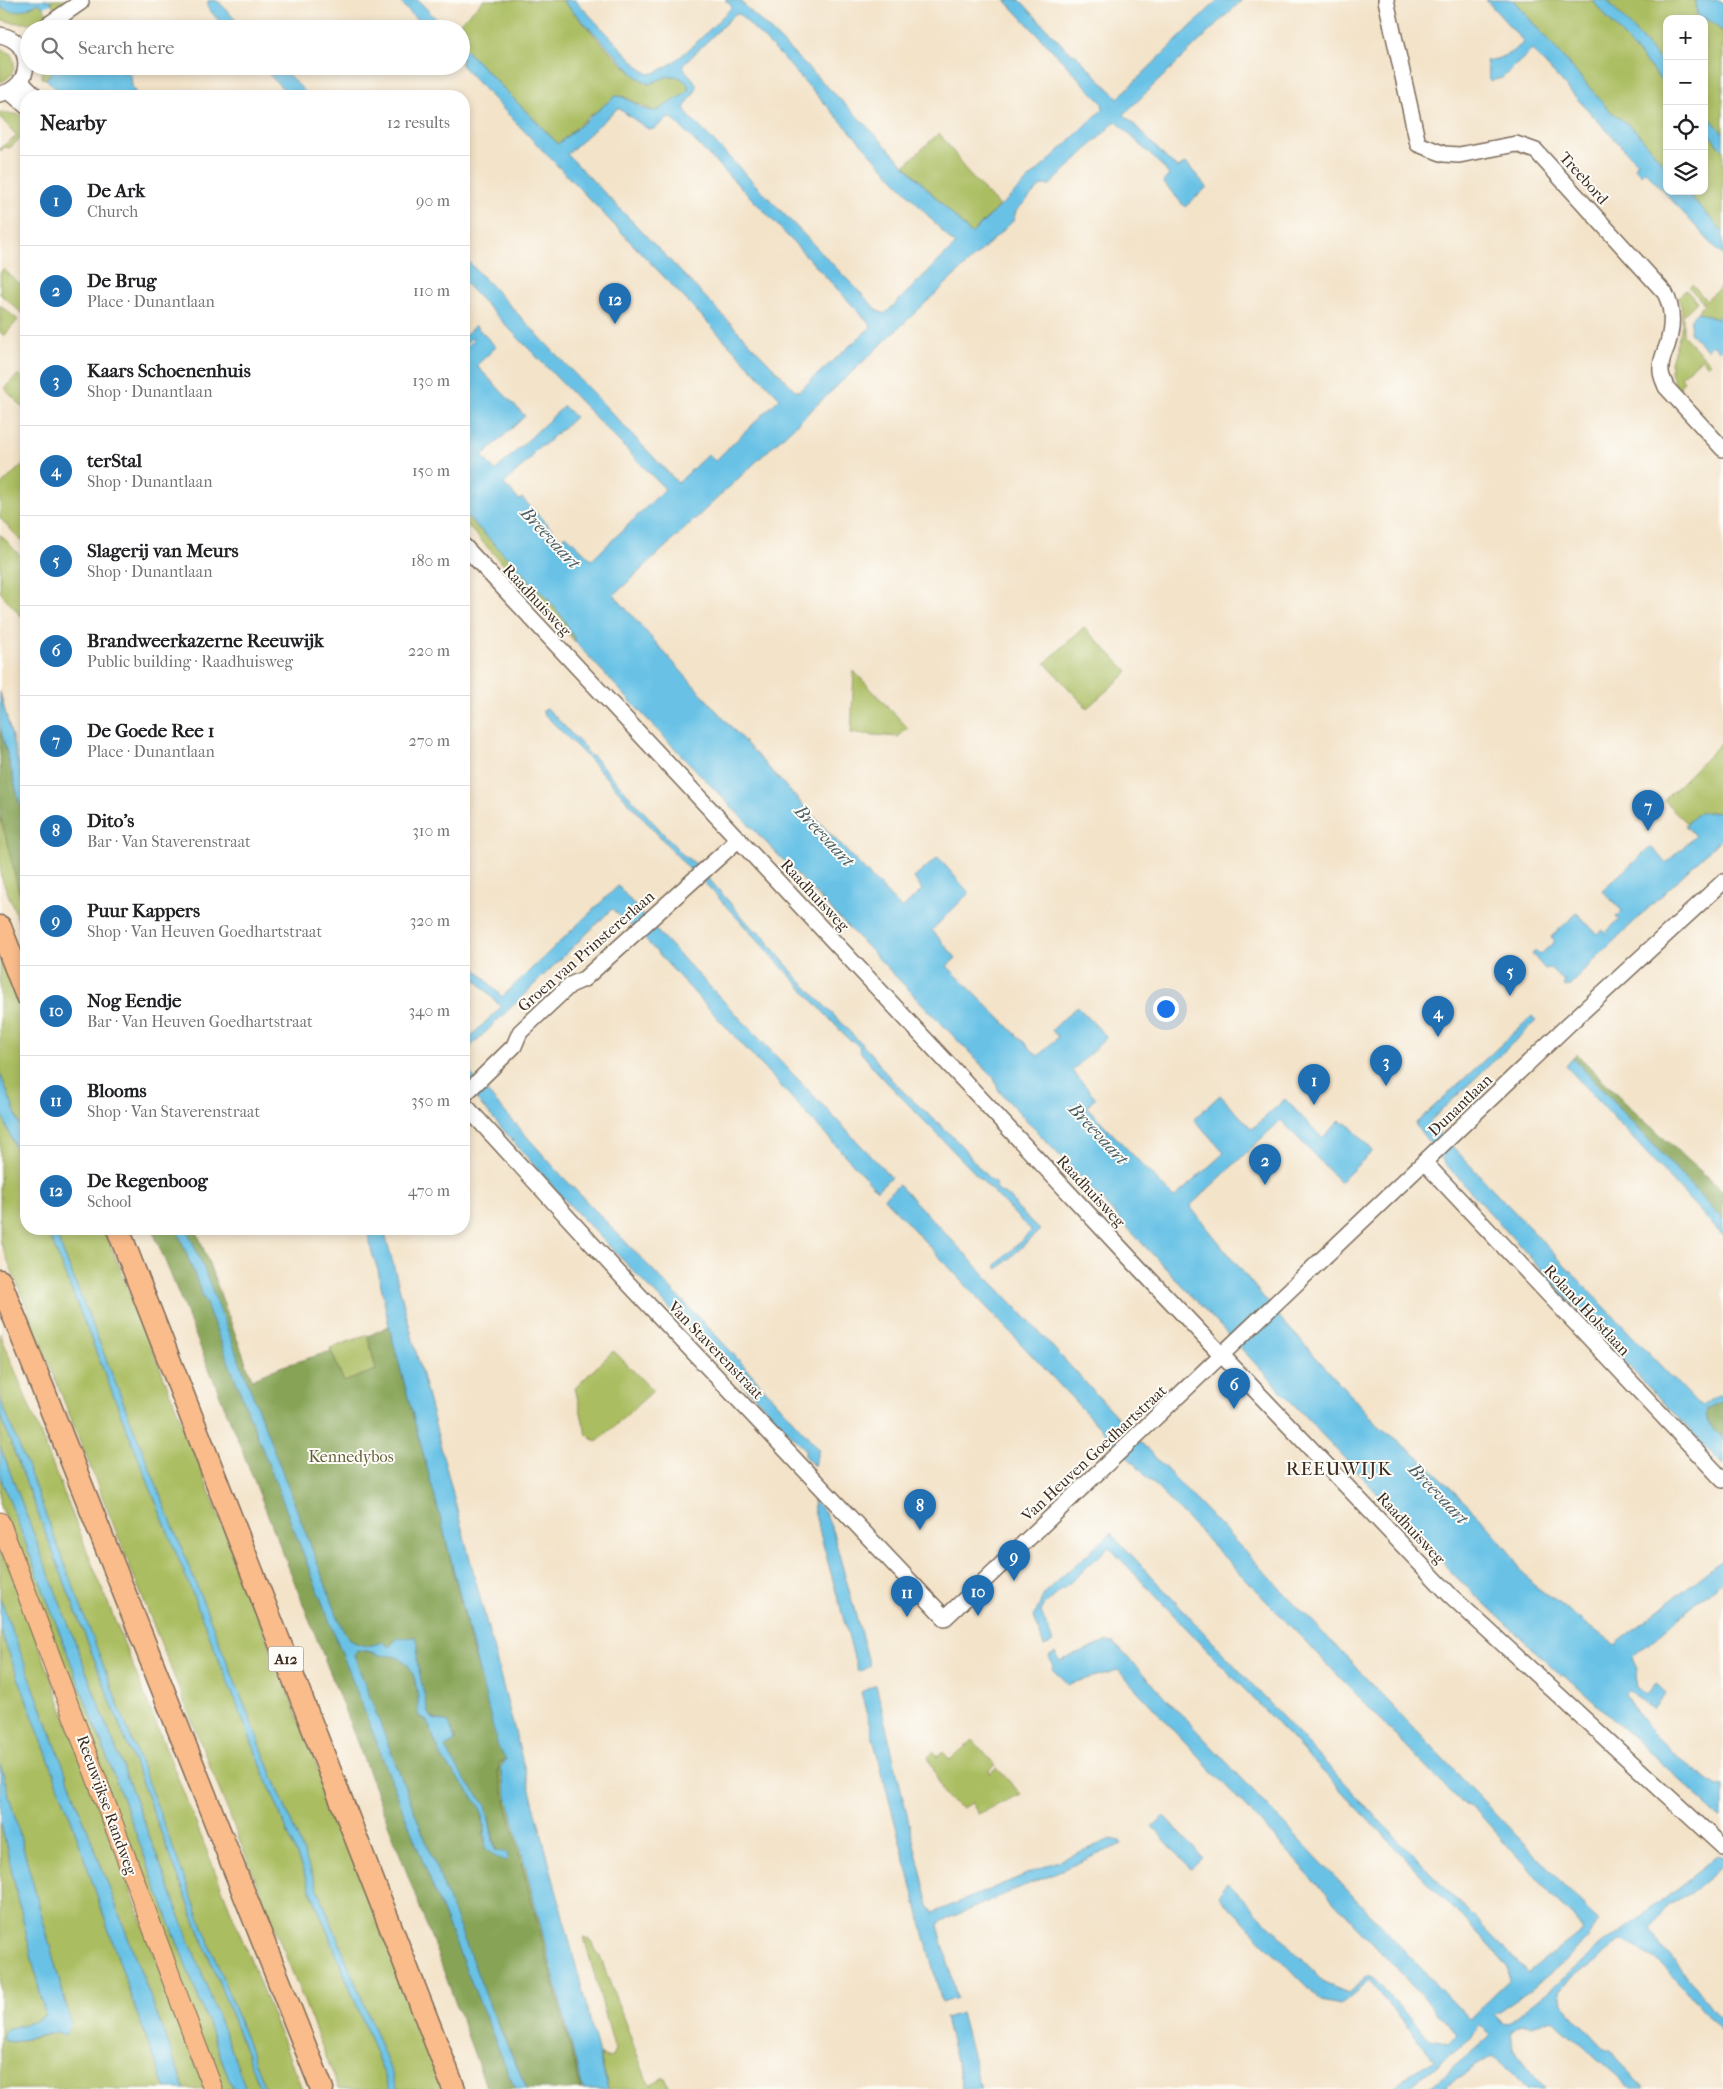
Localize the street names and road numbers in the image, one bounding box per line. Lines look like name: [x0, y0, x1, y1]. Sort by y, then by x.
street label: Treebord: [1556, 148, 1613, 208]
street label: Raadhuisweg: [499, 560, 576, 640]
street label: Raadhuisweg: [777, 855, 854, 935]
street label: Groen van Prinstererlaan: [514, 886, 659, 1015]
street label: Dunantlaan: [1424, 1069, 1496, 1140]
street label: Raadhuisweg: [1053, 1151, 1130, 1231]
street label: Roland Holstlaan: [1540, 1261, 1635, 1360]
street label: Van Staverenstraat: [664, 1296, 768, 1403]
street label: Van Heuven Goedhartstraat: [1017, 1381, 1171, 1526]
street label: Raadhuisweg: [1373, 1488, 1450, 1568]
road number: A12: [268, 1646, 304, 1672]
street label: Reeuwijkse Randweg: [73, 1733, 141, 1878]

